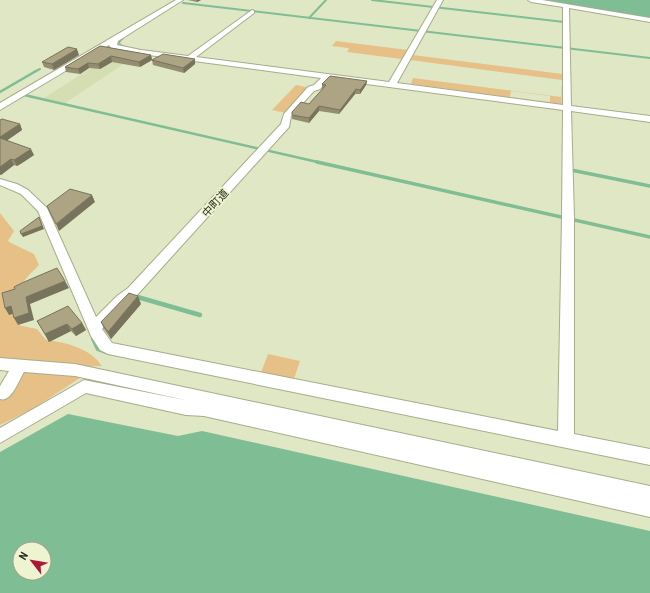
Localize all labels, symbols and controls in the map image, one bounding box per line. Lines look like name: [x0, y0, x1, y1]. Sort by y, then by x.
street label: 中町道: [200, 187, 231, 220]
north arrow: [12, 541, 52, 581]
text: N: [17, 550, 31, 562]

